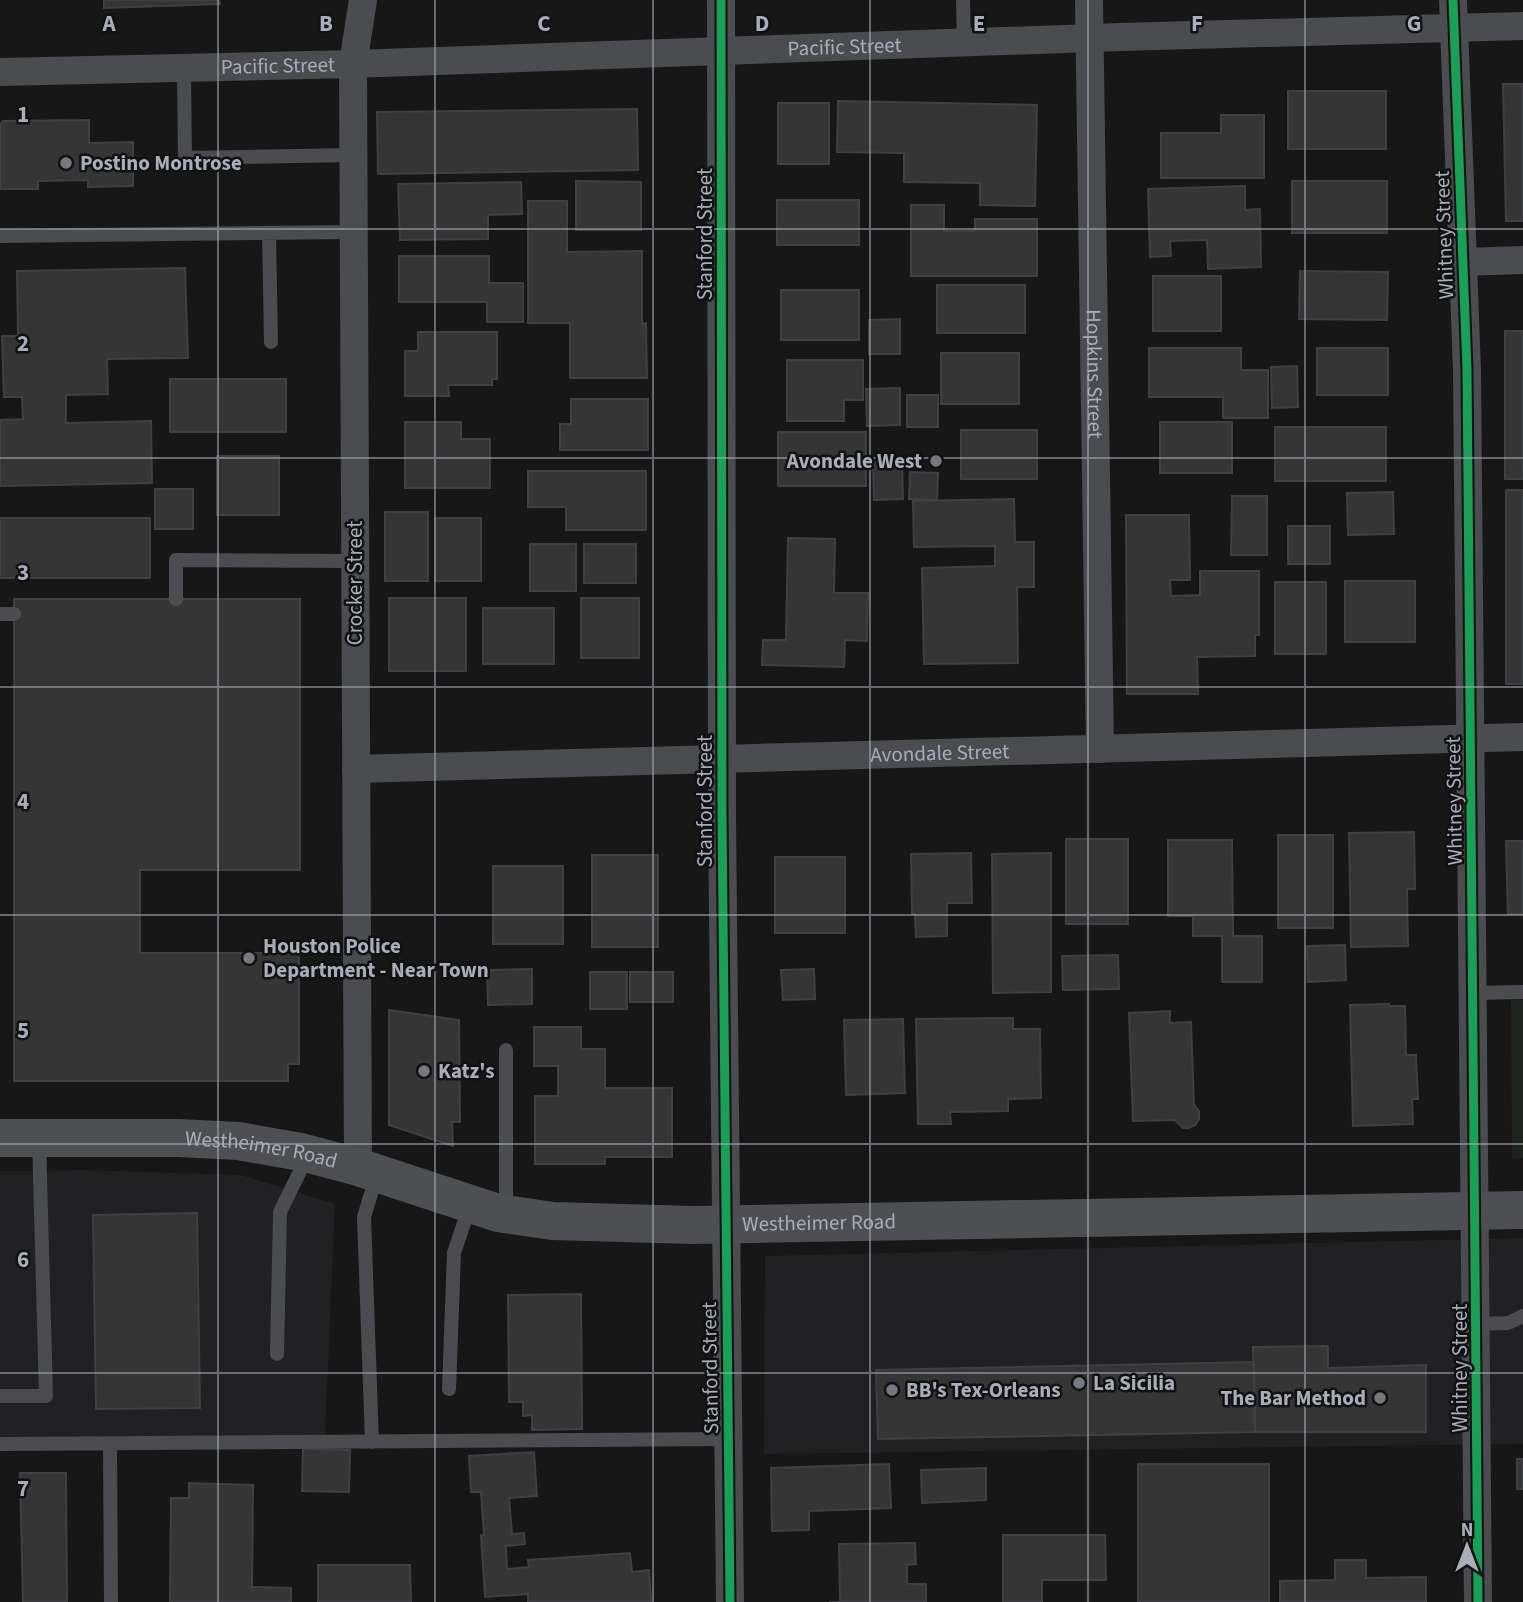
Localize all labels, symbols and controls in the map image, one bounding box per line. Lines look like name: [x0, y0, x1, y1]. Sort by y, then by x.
text: A: [101, 7, 116, 40]
text: B: [319, 7, 333, 40]
text: C: [537, 7, 551, 40]
text: D: [755, 7, 769, 40]
text: E: [973, 7, 985, 40]
text: F: [1191, 7, 1203, 40]
text: G: [1407, 7, 1421, 40]
street label: Pacific Street: [787, 30, 902, 64]
street label: Pacific Street: [221, 49, 335, 82]
text: 1: [17, 98, 29, 131]
place label: Postino Montrose: [80, 148, 242, 178]
marker: Postino Montrose: [58, 155, 74, 171]
street label: Stanford Street: [690, 168, 720, 300]
street label: Whitney Street: [1427, 170, 1461, 300]
street label: Hopkins Street: [1079, 309, 1110, 439]
text: 2: [17, 327, 29, 360]
place label: Avondale West: [786, 446, 922, 476]
marker: Avondale West: [928, 453, 944, 469]
street label: Crocker Street: [340, 521, 370, 645]
text: 3: [17, 556, 29, 589]
street label: Stanford Street: [690, 735, 720, 867]
street label: Avondale Street: [870, 736, 1010, 770]
street label: Whitney Street: [1438, 736, 1470, 866]
text: 4: [17, 785, 29, 818]
place label: Houston Police Department - Near Town: [263, 931, 489, 985]
marker: Houston Police Department - Near Town: [241, 950, 257, 966]
text: 5: [17, 1014, 29, 1047]
place label: Katz's: [438, 1056, 494, 1086]
marker: Katz's: [416, 1063, 432, 1079]
street label: Westheimer Road: [184, 1123, 341, 1176]
street label: Westheimer Road: [742, 1206, 896, 1239]
text: 6: [17, 1243, 29, 1276]
street label: Stanford Street: [694, 1302, 726, 1434]
street label: Whitney Street: [1445, 1304, 1475, 1432]
place label: La Sicilia: [1093, 1368, 1175, 1398]
place label: BB's Tex-Orleans: [906, 1375, 1061, 1405]
marker: La Sicilia: [1071, 1375, 1087, 1391]
marker: BB's Tex-Orleans: [884, 1382, 900, 1398]
place label: The Bar Method: [1221, 1383, 1366, 1413]
marker: The Bar Method: [1372, 1390, 1388, 1406]
text: 7: [17, 1472, 29, 1505]
north arrow: [1432, 1511, 1502, 1581]
text: N: [1461, 1517, 1473, 1544]

